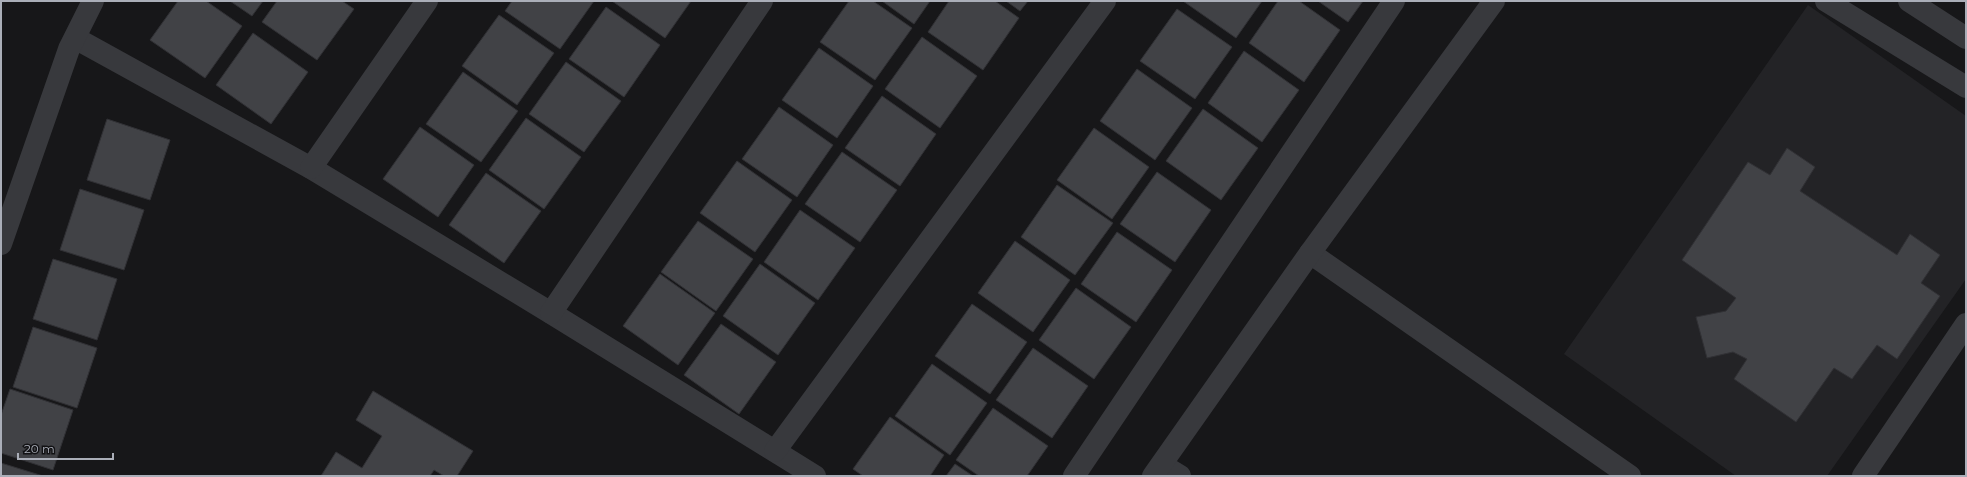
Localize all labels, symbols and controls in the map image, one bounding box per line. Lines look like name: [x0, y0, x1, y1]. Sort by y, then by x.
scale bar: [18, 435, 113, 461]
text: 20 m: [24, 441, 55, 456]

